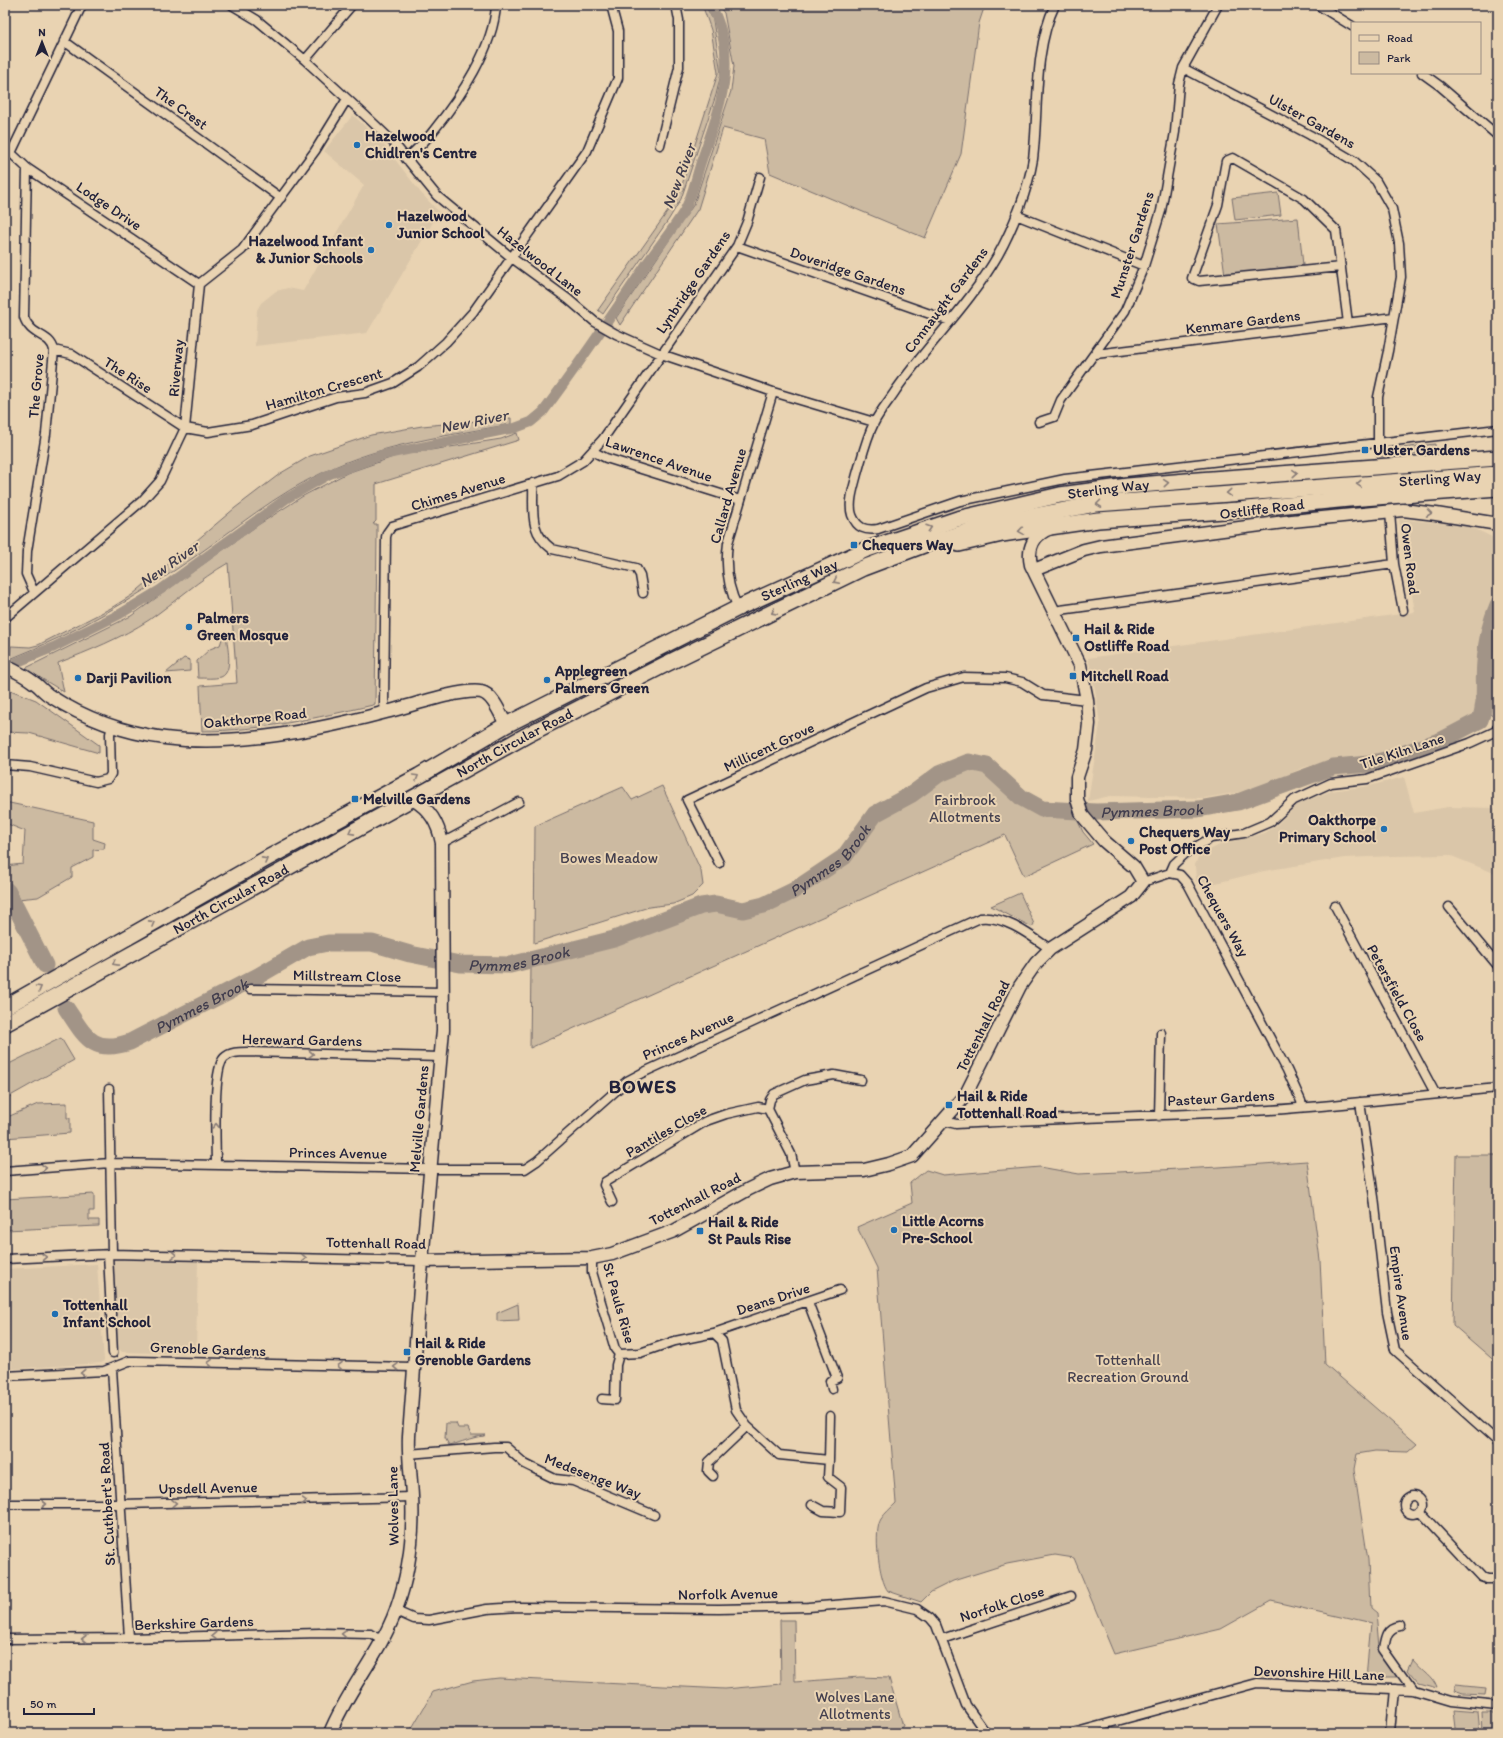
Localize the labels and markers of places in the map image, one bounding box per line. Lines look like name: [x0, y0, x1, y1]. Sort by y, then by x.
place label: Hazelwood Chidlren's Centre: [365, 127, 477, 162]
marker: Hazelwood Chidlren's Centre: [352, 140, 362, 150]
place label: Hazelwood Junior School: [396, 207, 485, 242]
marker: Hazelwood Junior School: [384, 220, 394, 230]
place label: Hazelwood Infant & Junior Schools: [249, 232, 363, 267]
marker: Hazelwood Infant & Junior Schools: [366, 245, 376, 255]
place label: Ulster Gardens: [1373, 441, 1470, 459]
marker: Ulster Gardens: [1360, 445, 1370, 455]
place label: Chequers Way: [862, 536, 954, 555]
marker: Chequers Way: [849, 540, 859, 550]
place label: Palmers Green Mosque: [197, 609, 289, 645]
place label: Hail & Ride Ostliffe Road: [1084, 620, 1170, 655]
marker: Palmers Green Mosque: [184, 622, 194, 632]
marker: Hail & Ride Ostliffe Road: [1071, 633, 1081, 643]
place label: Applegreen Palmers Green: [554, 662, 650, 697]
place label: Mitchell Road: [1081, 667, 1170, 685]
place label: Darji Pavilion: [86, 669, 172, 688]
marker: Mitchell Road: [1068, 671, 1078, 681]
marker: Darji Pavilion: [73, 673, 83, 683]
marker: Applegreen Palmers Green: [542, 675, 552, 685]
place label: Melville Gardens: [363, 790, 471, 808]
marker: Melville Gardens: [350, 794, 360, 804]
place label: Oakthorpe Primary School: [1279, 811, 1377, 847]
place label: Chequers Way Post Office: [1139, 823, 1231, 858]
marker: Oakthorpe Primary School: [1379, 824, 1389, 834]
marker: Chequers Way Post Office: [1126, 836, 1136, 846]
place label: Hail & Ride Tottenhall Road: [956, 1087, 1058, 1122]
marker: Hail & Ride Tottenhall Road: [944, 1100, 954, 1110]
place label: Little Acorns Pre-School: [902, 1212, 984, 1247]
place label: Hail & Ride St Pauls Rise: [708, 1213, 791, 1248]
marker: Little Acorns Pre-School: [889, 1225, 899, 1235]
marker: Hail & Ride St Pauls Rise: [695, 1226, 705, 1236]
place label: Tottenhall Infant School: [62, 1296, 152, 1331]
marker: Tottenhall Infant School: [50, 1309, 60, 1319]
place label: Hail & Ride Grenoble Gardens: [415, 1334, 531, 1369]
marker: Hail & Ride Grenoble Gardens: [402, 1347, 412, 1357]

